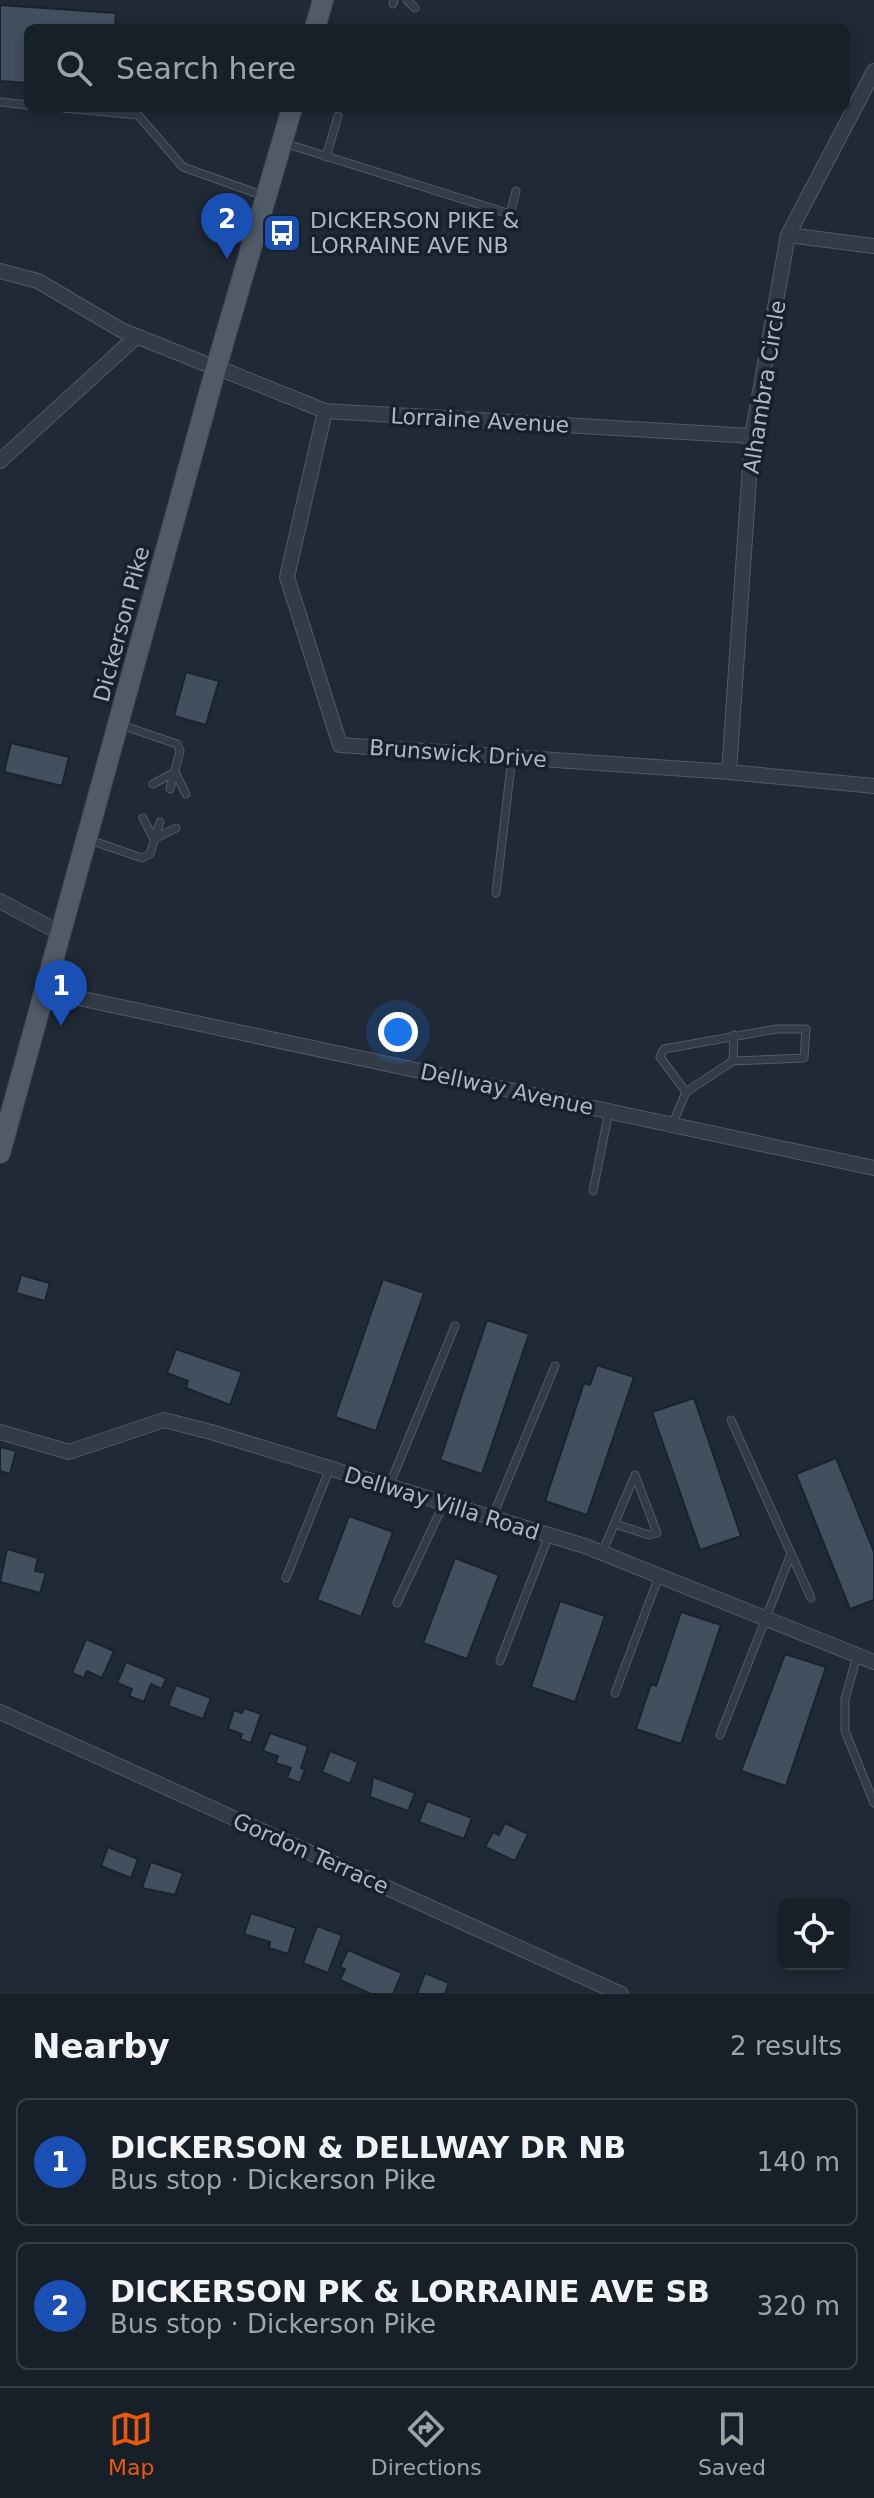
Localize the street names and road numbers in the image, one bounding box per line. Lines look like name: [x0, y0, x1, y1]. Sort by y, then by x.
street label: Alhambra Circle: [738, 299, 791, 476]
street label: Lorraine Avenue: [390, 403, 570, 438]
street label: Dickerson Pike: [89, 544, 154, 705]
street label: Brunswick Drive: [368, 735, 548, 772]
street label: Dellway Avenue: [418, 1059, 596, 1120]
street label: Dellway Villa Road: [341, 1462, 542, 1545]
street label: Gordon Terrace: [229, 1808, 392, 1899]

